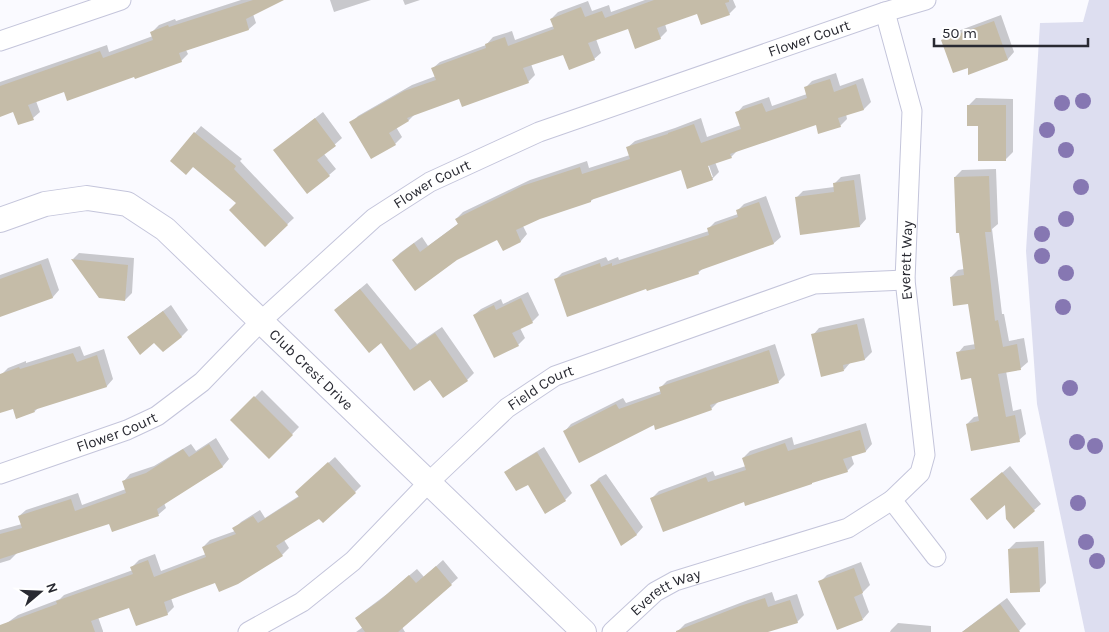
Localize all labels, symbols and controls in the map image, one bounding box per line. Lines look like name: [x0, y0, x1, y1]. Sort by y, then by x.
scale bar: [934, 15, 1088, 47]
street label: Flower Court: [766, 16, 853, 61]
text: 50 m: [942, 24, 977, 42]
street label: Flower Court: [390, 156, 474, 212]
street label: Everett Way: [896, 220, 916, 301]
street label: Club Crest Drive: [266, 325, 357, 414]
street label: Field Court: [504, 361, 576, 414]
street label: Flower Court: [74, 408, 160, 456]
street label: Everett Way: [626, 565, 703, 619]
north arrow: [15, 567, 65, 617]
text: N: [42, 580, 61, 595]

